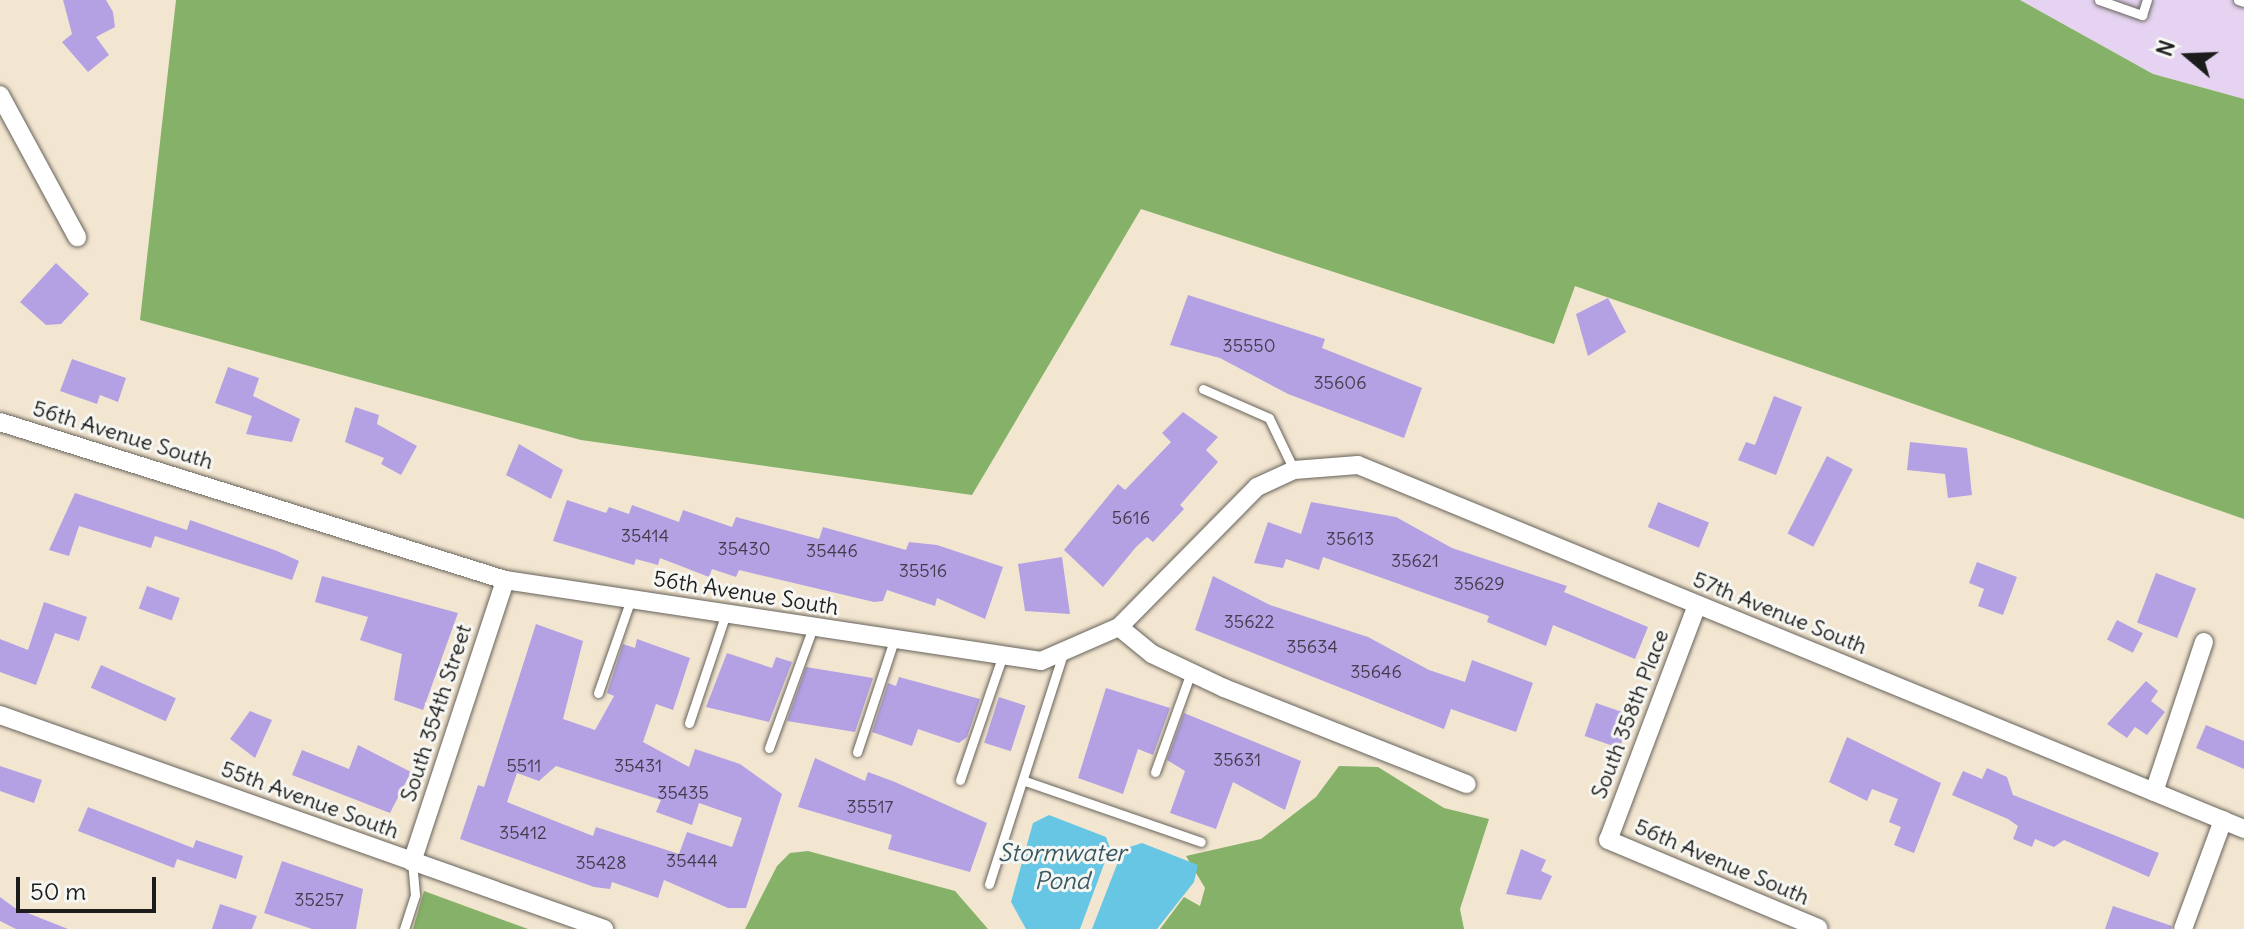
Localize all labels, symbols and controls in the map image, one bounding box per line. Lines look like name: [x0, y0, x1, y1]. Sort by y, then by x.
north arrow: [2148, 16, 2228, 96]
text: N: [2150, 36, 2181, 60]
house number: 35550: [1222, 335, 1276, 357]
house number: 35606: [1313, 372, 1367, 394]
street label: 56th Avenue South: [30, 395, 216, 475]
house number: 5616: [1112, 507, 1150, 529]
house number: 35414: [621, 525, 669, 547]
house number: 35613: [1326, 528, 1374, 550]
house number: 35430: [717, 538, 771, 560]
house number: 35446: [806, 540, 858, 562]
house number: 35621: [1391, 550, 1439, 572]
house number: 35516: [899, 560, 947, 582]
street label: 56th Avenue South: [651, 565, 841, 621]
street label: 57th Avenue South: [1689, 566, 1871, 660]
house number: 35629: [1453, 573, 1505, 595]
house number: 35622: [1224, 611, 1274, 633]
street label: South 354th Street: [395, 621, 477, 805]
street label: South 358th Place: [1586, 626, 1674, 802]
house number: 35634: [1286, 636, 1338, 658]
house number: 35646: [1350, 661, 1402, 683]
house number: 35631: [1213, 749, 1261, 771]
house number: 5511: [507, 755, 541, 777]
house number: 35431: [614, 755, 662, 777]
street label: 55th Avenue South: [218, 756, 402, 844]
house number: 35435: [657, 782, 709, 804]
house number: 35517: [847, 796, 893, 818]
street label: 56th Avenue South: [1631, 813, 1813, 911]
house number: 35412: [499, 822, 547, 844]
water label: Stormwater Pond: [998, 839, 1126, 895]
house number: 35444: [666, 850, 718, 872]
house number: 35428: [575, 852, 627, 874]
scale bar: [20, 861, 160, 911]
text: 50 m: [30, 876, 86, 906]
house number: 35257: [294, 889, 344, 911]

